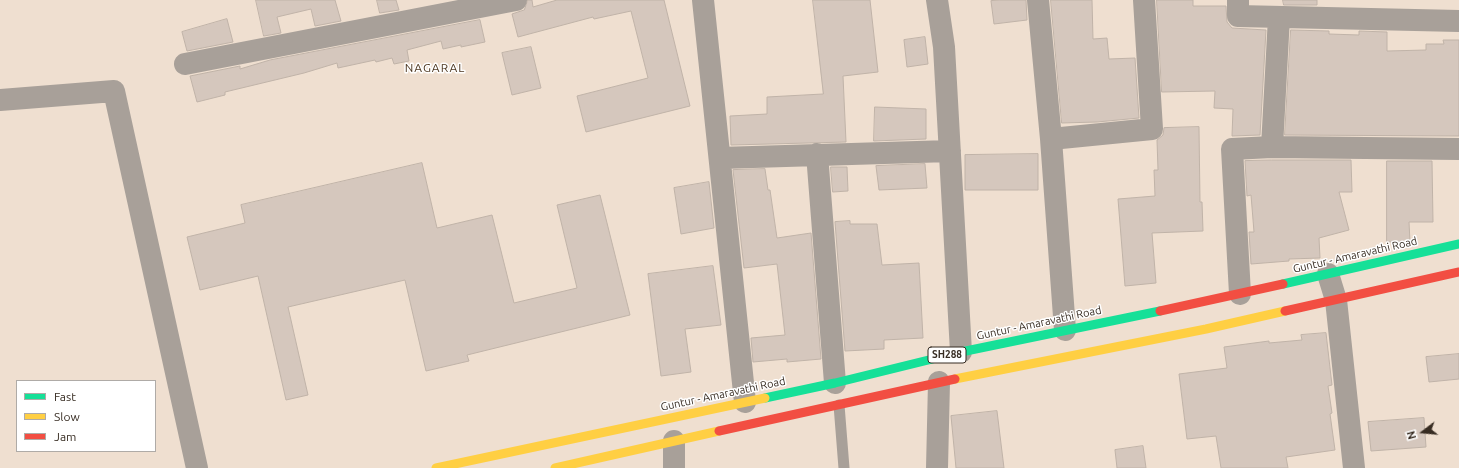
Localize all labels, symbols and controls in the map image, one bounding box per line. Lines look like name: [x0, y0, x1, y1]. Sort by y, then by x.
district label: NAGARAL: [405, 61, 465, 75]
street label: Guntur - Amaravathi Road: [1292, 234, 1418, 276]
street label: Guntur - Amaravathi Road: [975, 303, 1103, 343]
road number: SH288: [928, 347, 966, 363]
street label: Guntur - Amaravathi Road: [659, 374, 787, 414]
legend: [16, 380, 156, 452]
text: Fast: [54, 390, 76, 403]
text: Slow: [54, 410, 80, 423]
north arrow: [1403, 412, 1443, 452]
text: Jam: [54, 430, 76, 443]
text: N: [1405, 430, 1418, 441]

